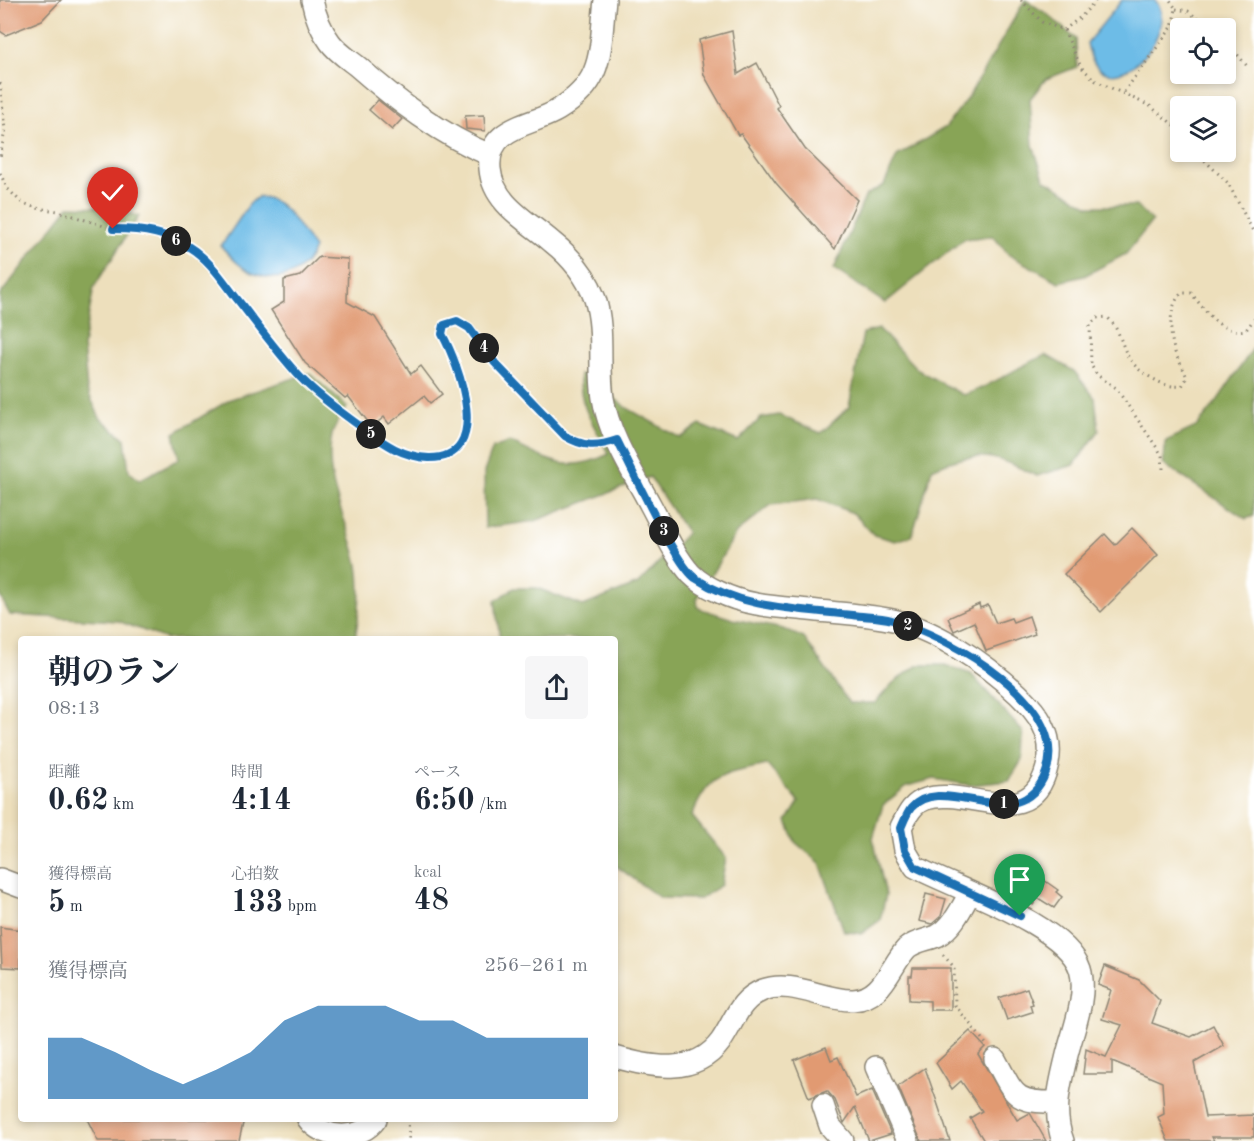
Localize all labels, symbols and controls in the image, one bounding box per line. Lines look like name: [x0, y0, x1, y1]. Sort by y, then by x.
map controls: [1170, 18, 1236, 162]
button: locate: [1170, 18, 1236, 84]
button: layers: [1170, 96, 1236, 162]
pin: [87, 167, 138, 229]
icon: check: [96, 176, 129, 209]
pin: 6: [161, 226, 191, 256]
text: 6: [171, 233, 181, 249]
pin: 4: [469, 333, 499, 363]
text: 4: [479, 340, 489, 356]
pin: 5: [356, 419, 386, 449]
text: 5: [366, 426, 376, 442]
pin: 3: [649, 516, 679, 546]
text: 3: [659, 523, 669, 539]
pin: 2: [893, 611, 923, 641]
text: 2: [903, 618, 913, 634]
button: share: [525, 656, 588, 719]
text: 朝のラン: [48, 658, 180, 691]
text: 08:13: [48, 699, 100, 719]
text: 距離: [48, 765, 80, 781]
text: 時間: [231, 765, 263, 781]
text: ペース: [414, 765, 461, 781]
text: 0.62: [48, 786, 109, 816]
text: 4:14: [231, 786, 292, 816]
text: 6:50: [414, 786, 475, 816]
pin: 1: [989, 789, 1019, 819]
text: 1: [999, 796, 1009, 812]
text: km: [109, 797, 134, 813]
text: /km: [475, 797, 507, 813]
pin: [994, 854, 1045, 916]
icon: arrive: [1003, 863, 1036, 896]
text: kcal: [414, 865, 442, 881]
text: 獲得標高: [48, 867, 112, 883]
text: 心拍数: [231, 867, 279, 883]
text: 48: [414, 886, 449, 916]
text: 5: [48, 888, 65, 918]
text: 133: [231, 888, 283, 918]
text: m: [65, 899, 83, 915]
text: bpm: [283, 899, 317, 915]
text: 256–261 m: [485, 956, 588, 976]
text: 獲得標高: [48, 962, 128, 982]

